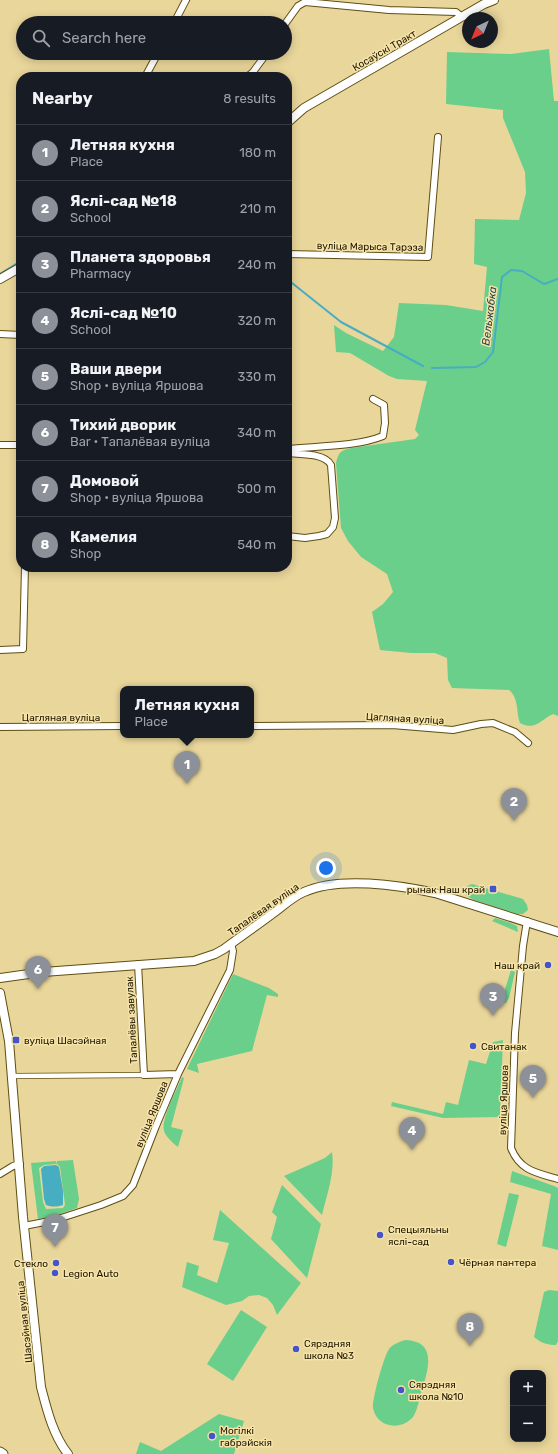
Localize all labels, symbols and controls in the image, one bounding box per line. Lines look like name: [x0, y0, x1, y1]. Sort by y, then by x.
north arrow: [462, 12, 498, 48]
search box: [16, 16, 292, 60]
icon: search: [30, 27, 52, 49]
street label: Косаўскі Тракт: [350, 28, 419, 74]
text: Search here: [62, 29, 146, 47]
text: Nearby: [32, 88, 93, 108]
text: 8 results: [223, 91, 276, 106]
text: Летняя кухня: [70, 136, 175, 154]
text: 1: [42, 145, 48, 160]
text: 180 m: [239, 145, 276, 160]
text: Place: [70, 154, 103, 169]
text: Яслі-сад №18: [70, 192, 177, 210]
text: 2: [41, 201, 49, 216]
text: 210 m: [240, 201, 276, 216]
text: School: [70, 210, 111, 225]
street label: вуліца Марыса Тарэза: [317, 240, 423, 254]
text: Планета здоровья: [70, 248, 211, 266]
text: 3: [41, 257, 49, 272]
text: 240 m: [237, 257, 276, 272]
text: Pharmacy: [70, 266, 131, 281]
water label: Вельжабка: [479, 285, 500, 346]
text: Яслі-сад №10: [70, 304, 177, 322]
text: 4: [41, 313, 49, 328]
text: 320 m: [238, 313, 276, 328]
text: School: [70, 322, 111, 337]
text: Ваши двери: [70, 360, 162, 378]
text: 5: [41, 369, 49, 384]
text: 330 m: [237, 369, 276, 384]
text: Shop · вуліца Яршова: [70, 378, 203, 393]
text: Тихий дворик: [70, 416, 176, 434]
text: 6: [41, 425, 49, 440]
text: 340 m: [237, 425, 276, 440]
text: Bar · Тапалёвая вуліца: [70, 434, 210, 449]
text: Домовой: [70, 472, 139, 490]
text: 7: [41, 481, 49, 496]
text: 500 m: [237, 481, 276, 496]
text: Shop · вуліца Яршова: [70, 490, 203, 505]
text: Камелия: [70, 528, 137, 546]
text: 8: [41, 537, 49, 552]
text: 540 m: [237, 537, 276, 552]
text: Shop: [70, 546, 101, 561]
popup: [120, 686, 254, 738]
text: Летняя кухня: [135, 696, 239, 714]
street label: Цагляная вуліца: [366, 711, 444, 727]
street label: Цагляная вуліца: [22, 712, 100, 724]
text: Place: [135, 714, 168, 729]
pin: 1: [174, 751, 200, 784]
pin: 2: [501, 788, 527, 821]
your location: [316, 858, 336, 878]
street label: Тапалёвая вуліца: [226, 881, 301, 939]
place label: рынак Наш край: [407, 884, 485, 896]
marker: рынак Наш край: [488, 884, 498, 894]
pin: 6: [25, 956, 51, 989]
place label: Наш край: [494, 960, 540, 972]
marker: Наш край: [543, 960, 553, 970]
street label: Тапалёвы завулак: [124, 975, 140, 1064]
pin: 3: [480, 983, 506, 1016]
marker: вуліца Шасэйная: [11, 1035, 21, 1045]
place label: вуліца Шасэйная: [24, 1035, 106, 1047]
marker: Свитанак: [468, 1041, 478, 1051]
place label: Свитанак: [481, 1041, 528, 1053]
street label: вуліца Яршова: [497, 1065, 511, 1135]
pin: 5: [520, 1065, 546, 1098]
street label: вуліца Яршова: [133, 1079, 171, 1149]
pin: 4: [399, 1117, 425, 1150]
pin: 7: [42, 1214, 68, 1247]
place label: Спецыяльны яслі-сад: [388, 1224, 449, 1248]
marker: Спецыяльны яслі-сад: [375, 1230, 385, 1240]
marker: Чёрная пантера: [446, 1257, 456, 1267]
place label: Чёрная пантера: [459, 1257, 536, 1269]
place label: Стекло: [14, 1258, 48, 1270]
marker: Стекло: [51, 1258, 61, 1268]
marker: Legion Auto: [50, 1268, 60, 1278]
place label: Legion Auto: [63, 1268, 119, 1280]
street label: Шасэйная вуліца: [15, 1280, 35, 1364]
pin: 8: [457, 1313, 483, 1346]
place label: Сярэдняя школа №3: [304, 1338, 354, 1362]
marker: Сярэдняя школа №3: [291, 1344, 301, 1354]
map controls: [510, 1370, 546, 1442]
button: +: [510, 1370, 546, 1406]
place label: Сярэдняя школа №10: [409, 1379, 464, 1403]
marker: Сярэдняя школа №10: [396, 1385, 406, 1395]
button: −: [510, 1406, 546, 1442]
place label: Могілкі габрэйскія: [220, 1425, 272, 1449]
marker: Могілкі габрэйскія: [207, 1431, 217, 1441]

